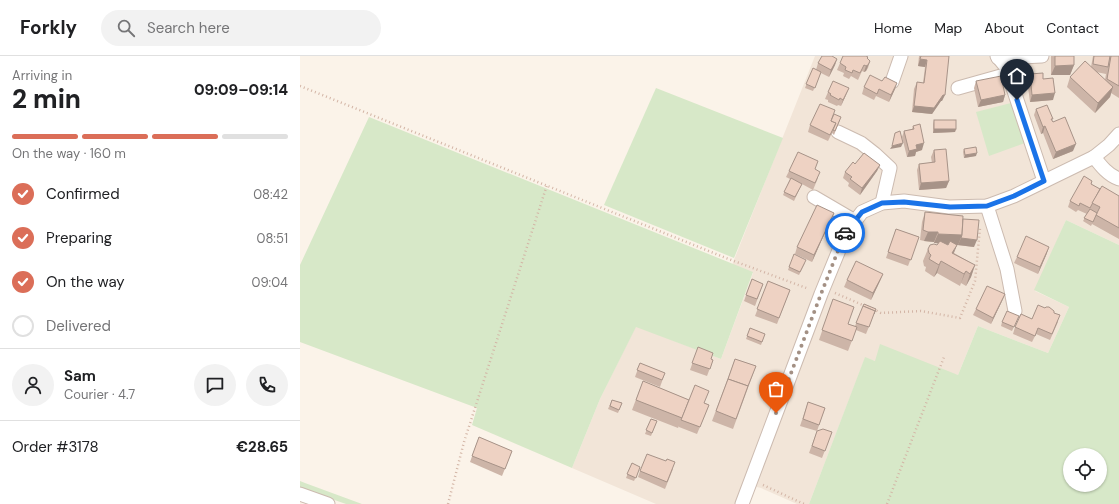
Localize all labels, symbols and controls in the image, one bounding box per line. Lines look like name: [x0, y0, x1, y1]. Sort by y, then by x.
search box: [101, 10, 381, 46]
text: Forkly: [20, 15, 77, 40]
icon: search: [115, 17, 137, 39]
text: Search here: [147, 18, 230, 38]
text: Home: [874, 19, 912, 37]
text: Map: [934, 19, 962, 37]
text: About: [984, 19, 1024, 37]
text: Contact: [1046, 19, 1099, 37]
pin: [1000, 59, 1034, 100]
icon: home: [1006, 65, 1028, 87]
text: Arriving in: [12, 67, 72, 84]
text: 09:09–09:14: [194, 80, 288, 100]
text: 2 min: [12, 82, 81, 116]
text: On the way · 160 m: [12, 145, 126, 162]
icon: check: [12, 183, 34, 205]
text: Confirmed: [46, 184, 120, 204]
text: 08:42: [253, 186, 288, 203]
courier: [825, 213, 865, 253]
icon: car: [834, 222, 856, 244]
icon: check: [12, 227, 34, 249]
text: Preparing: [46, 228, 112, 248]
text: 08:51: [257, 230, 288, 247]
icon: check: [12, 271, 34, 293]
text: On the way: [46, 272, 125, 292]
text: 09:04: [252, 274, 288, 291]
text: Delivered: [46, 316, 111, 336]
button: person: [12, 364, 54, 406]
button: chat: [194, 364, 236, 406]
button: phone: [246, 364, 288, 406]
text: Sam: [64, 366, 96, 386]
pin: [759, 372, 793, 413]
icon: bag: [765, 378, 787, 400]
text: Courier · 4.7: [64, 386, 135, 403]
text: Order #3178: [12, 437, 99, 457]
text: €28.65: [236, 437, 288, 457]
map controls: [1063, 448, 1107, 492]
button: locate: [1063, 448, 1107, 492]

